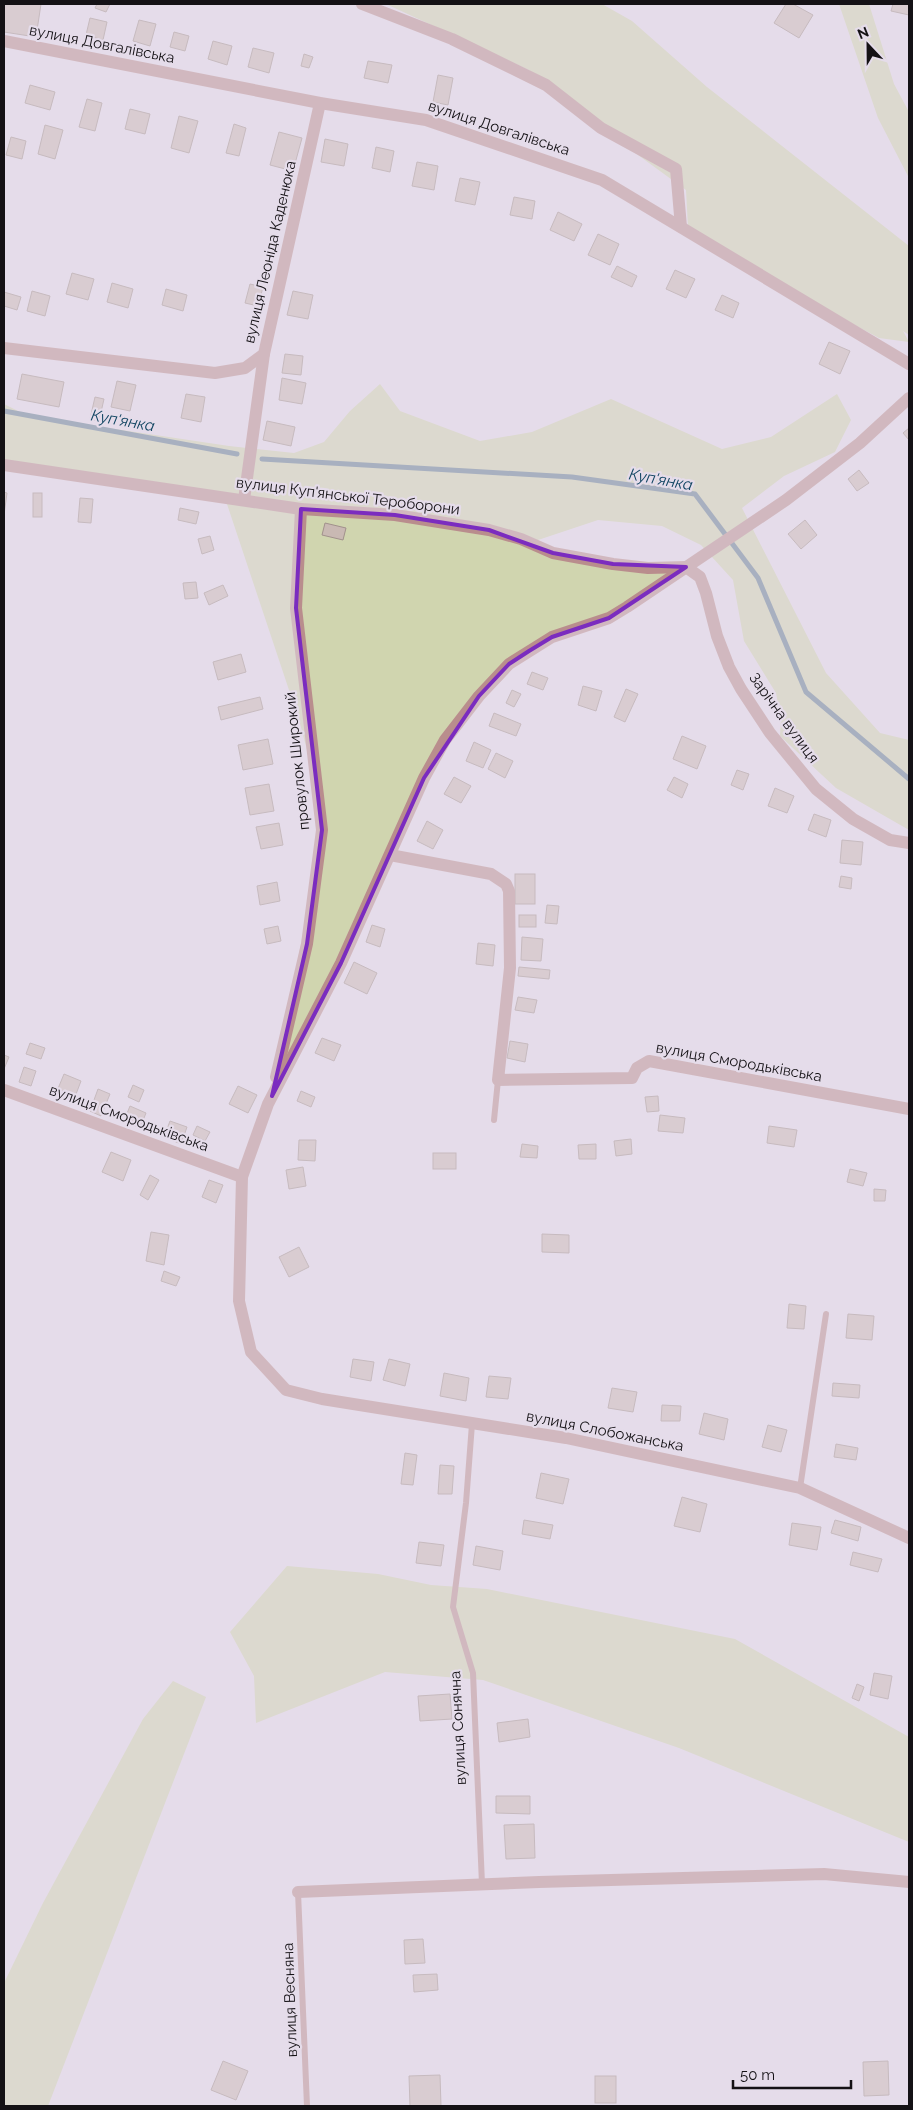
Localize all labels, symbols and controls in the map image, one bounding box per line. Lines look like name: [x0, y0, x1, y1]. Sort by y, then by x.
north arrow: [843, 20, 893, 70]
street label: вулиця Довгалівська: [28, 21, 176, 67]
text: N: [855, 24, 871, 42]
street label: вулиця Довгалівська: [426, 97, 572, 159]
street label: вулиця Леоніда Каденюка: [240, 159, 300, 345]
water label: Куп'янка: [90, 406, 157, 436]
water label: Куп'янка: [628, 465, 695, 495]
street label: вулиця Куп'янської Тероборони: [235, 473, 461, 519]
street label: Зарічна вулиця: [745, 669, 823, 767]
street label: провулок Широкий: [281, 691, 313, 831]
street label: вулиця Смородьківська: [655, 1039, 823, 1085]
street label: вулиця Смородьківська: [47, 1081, 211, 1155]
street label: вулиця Слобожанська: [525, 1407, 685, 1455]
street label: вулиця Сонячна: [446, 1670, 470, 1786]
street label: вулиця Весняна: [279, 1943, 301, 2057]
scale bar: [733, 2058, 850, 2090]
text: 50 m: [740, 2066, 775, 2084]

